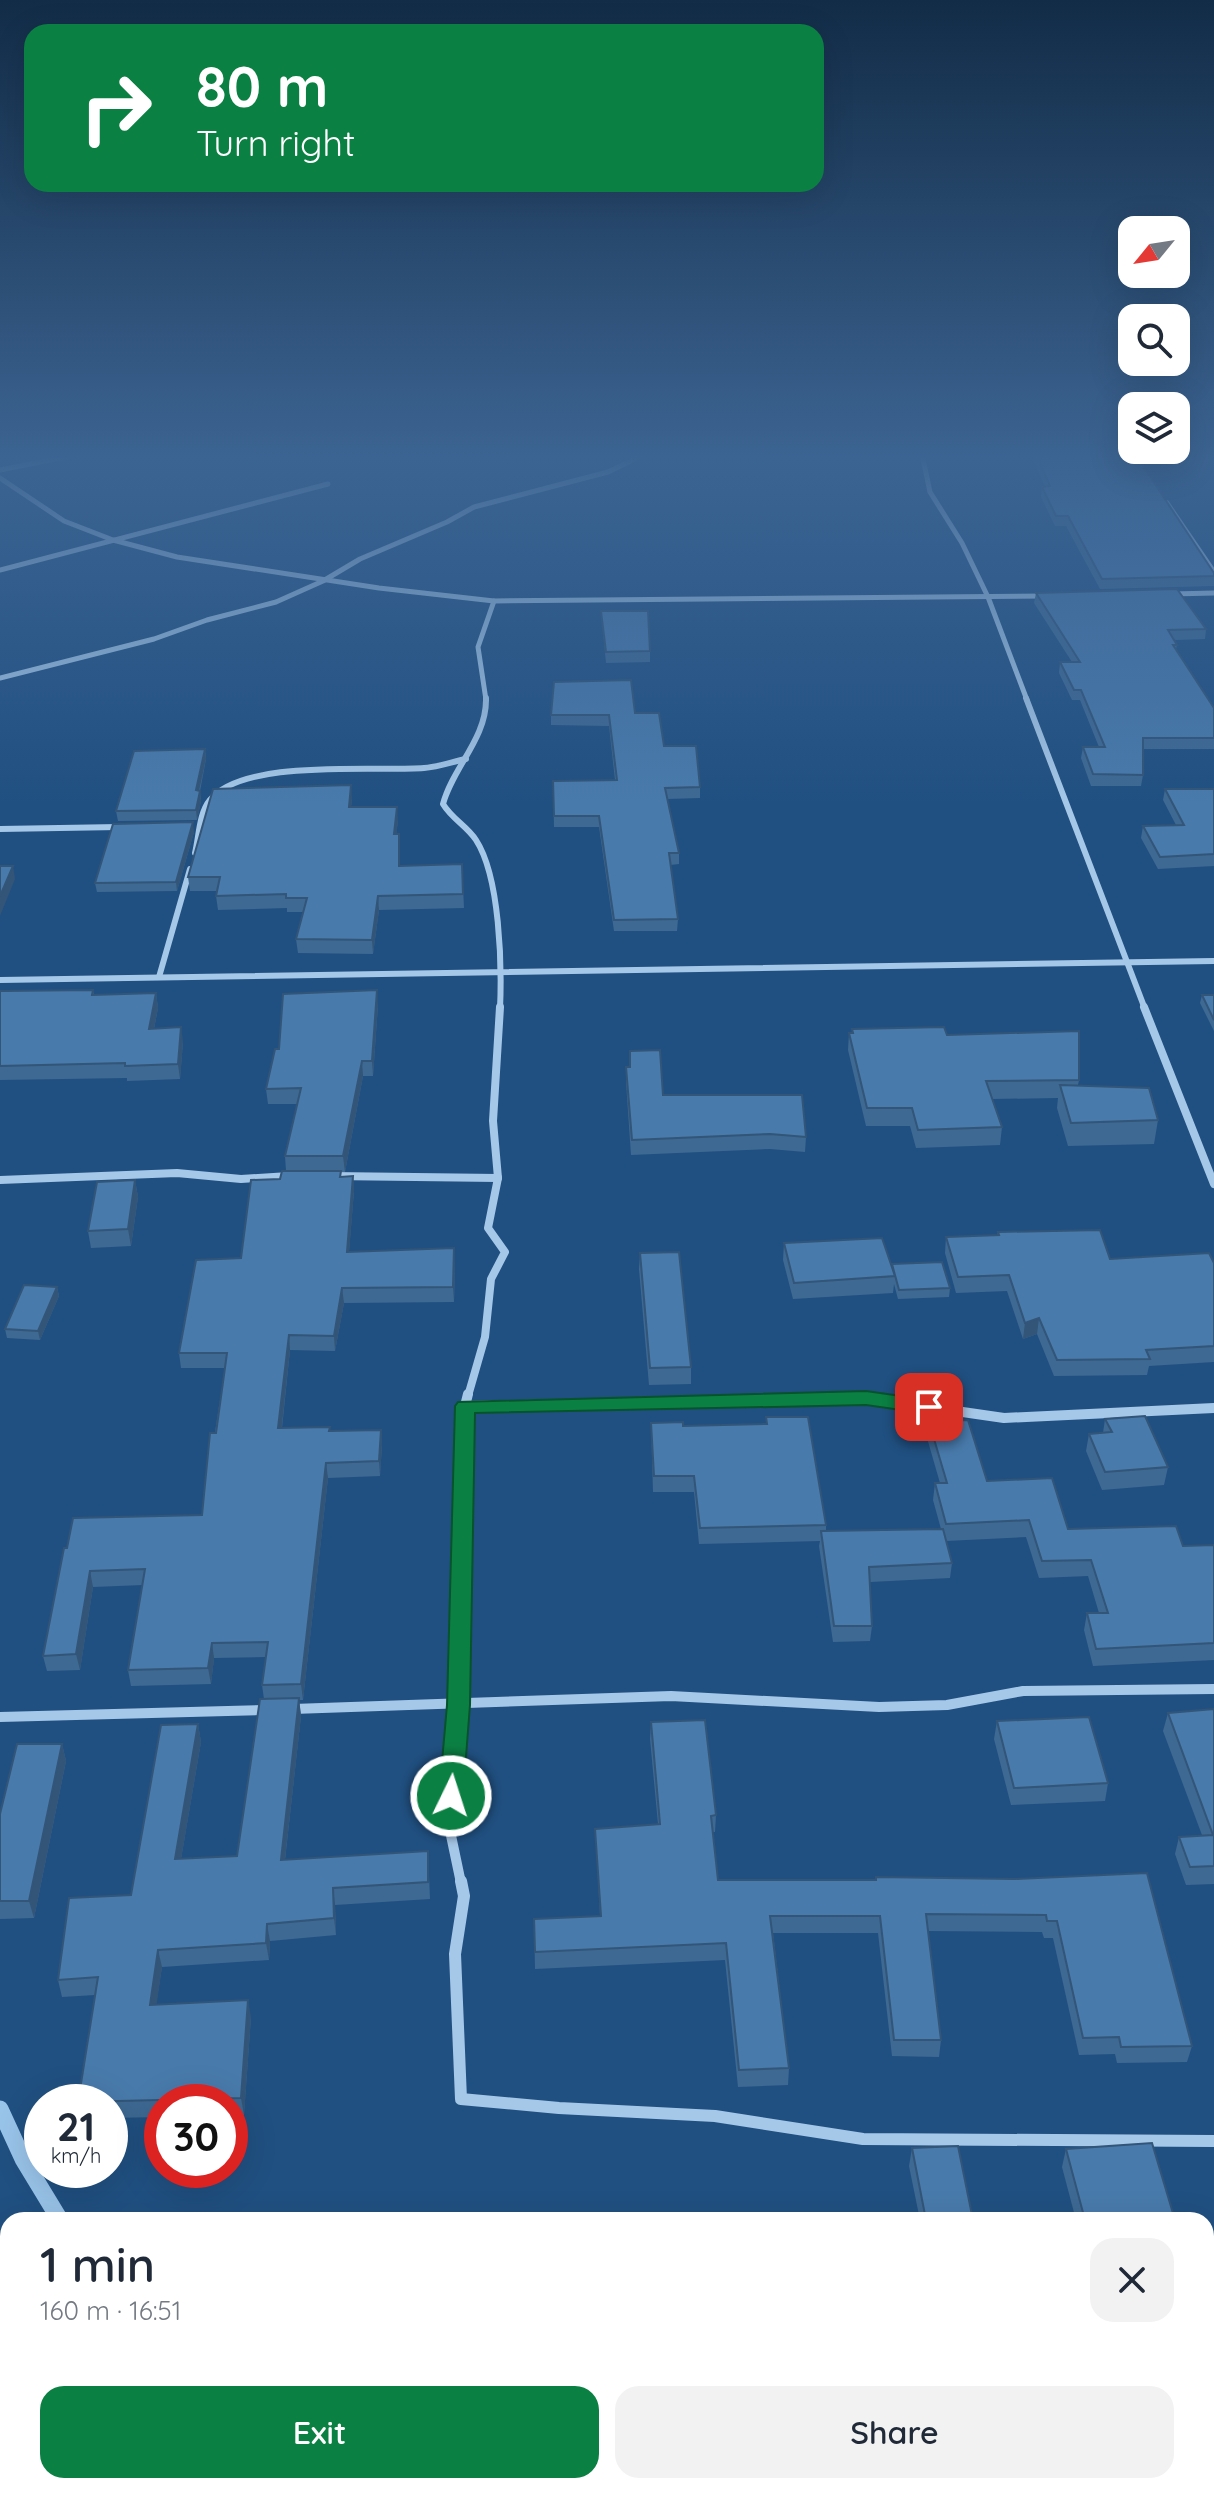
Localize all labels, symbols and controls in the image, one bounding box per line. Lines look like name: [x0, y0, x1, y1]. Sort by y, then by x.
text: 80 m: [196, 51, 328, 121]
icon: right: [64, 56, 168, 160]
text: Turn right: [196, 120, 355, 165]
north arrow: [1118, 216, 1190, 288]
map controls: [1118, 216, 1190, 464]
button: search: [1118, 304, 1190, 376]
button: layers: [1118, 392, 1190, 464]
pin: [895, 1373, 963, 1441]
icon: arrive: [907, 1385, 951, 1429]
position arrow: [409, 1754, 493, 1838]
speed limit sign: 30: [144, 2084, 248, 2188]
text: 21: [57, 2101, 95, 2151]
text: km/h: [51, 2143, 101, 2168]
text: 1 min: [40, 2234, 155, 2294]
button: close: [1090, 2238, 1174, 2322]
text: 160 m · 16:51: [40, 2294, 181, 2327]
button: Exit: [40, 2386, 599, 2478]
button: Share: [615, 2386, 1174, 2478]

